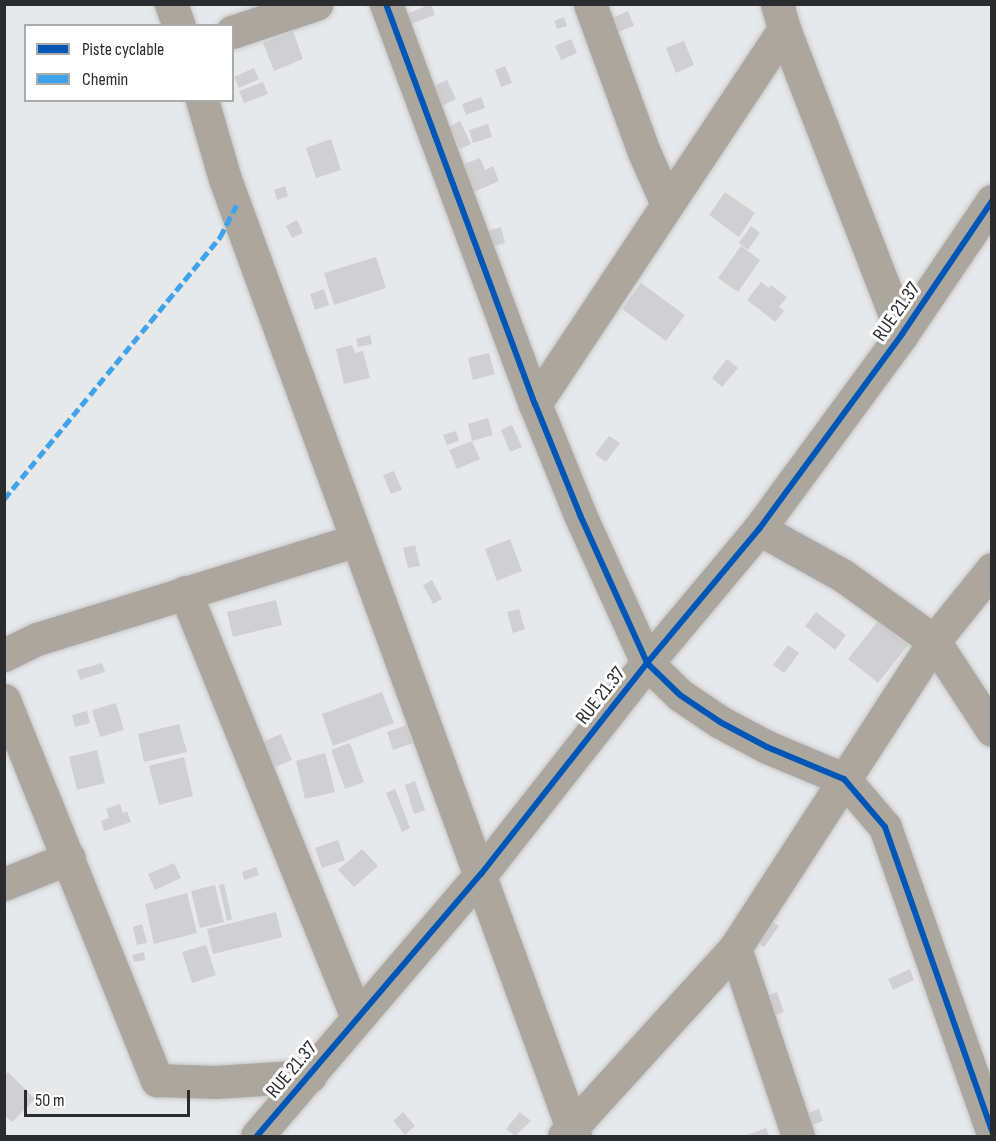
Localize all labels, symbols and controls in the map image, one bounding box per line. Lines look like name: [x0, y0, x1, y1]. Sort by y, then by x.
legend: [24, 24, 234, 102]
text: Piste cyclable: [82, 39, 164, 60]
text: Chemin: [82, 69, 128, 90]
street label: RUE 21.37: [868, 278, 926, 346]
street label: RUE 21.37: [571, 662, 631, 730]
street label: RUE 21.37: [261, 1037, 323, 1103]
scale bar: [27, 1078, 194, 1116]
text: 50 m: [35, 1090, 65, 1111]

